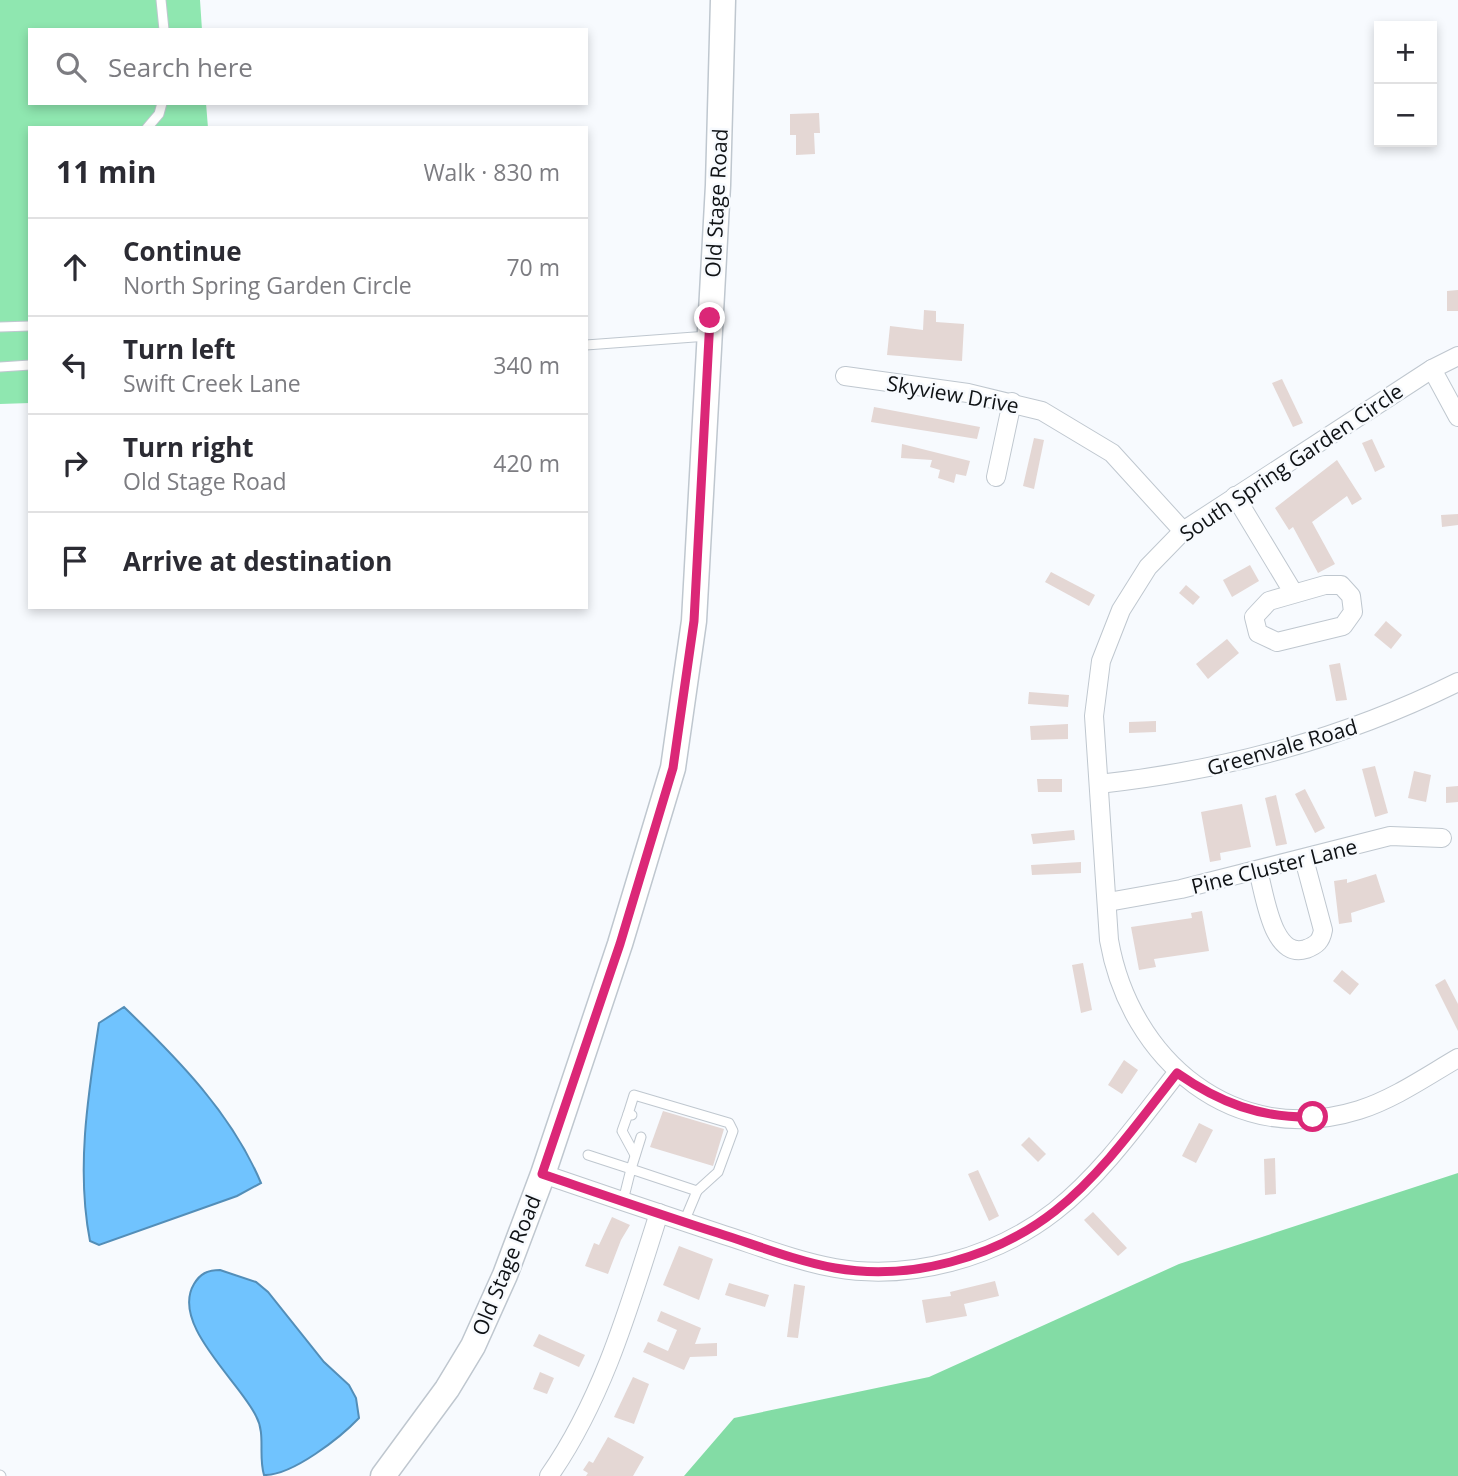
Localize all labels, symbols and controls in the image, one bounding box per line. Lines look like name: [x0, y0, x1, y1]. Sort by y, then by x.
map controls: [1374, 21, 1437, 147]
button: +: [1374, 21, 1437, 84]
search box: [28, 28, 588, 105]
icon: search: [52, 48, 90, 86]
text: Search here: [108, 49, 253, 85]
button: −: [1374, 84, 1437, 147]
street label: Old Stage Road: [698, 128, 734, 278]
text: 11 min: [56, 151, 156, 192]
text: Walk · 830 m: [423, 156, 560, 188]
text: Continue: [123, 233, 242, 269]
icon: ahead: [56, 248, 94, 286]
text: 70 m: [506, 251, 560, 283]
text: North Spring Garden Circle: [123, 269, 412, 301]
route end: [694, 302, 725, 333]
text: Turn left: [123, 331, 235, 367]
icon: left: [56, 346, 94, 384]
text: 340 m: [493, 349, 560, 381]
text: Swift Creek Lane: [123, 367, 301, 399]
street label: Skyview Drive: [885, 369, 1021, 419]
street label: South Spring Garden Circle: [1174, 377, 1408, 547]
text: Turn right: [123, 429, 254, 465]
icon: right: [56, 444, 94, 482]
text: 420 m: [493, 447, 560, 479]
text: Old Stage Road: [123, 465, 287, 497]
icon: arrive: [56, 542, 94, 580]
text: Arrive at destination: [123, 543, 392, 579]
street label: Greenvale Road: [1204, 712, 1360, 782]
street label: Pine Cluster Lane: [1188, 832, 1360, 900]
route start: [1297, 1101, 1328, 1132]
street label: Old Stage Road: [465, 1191, 547, 1339]

